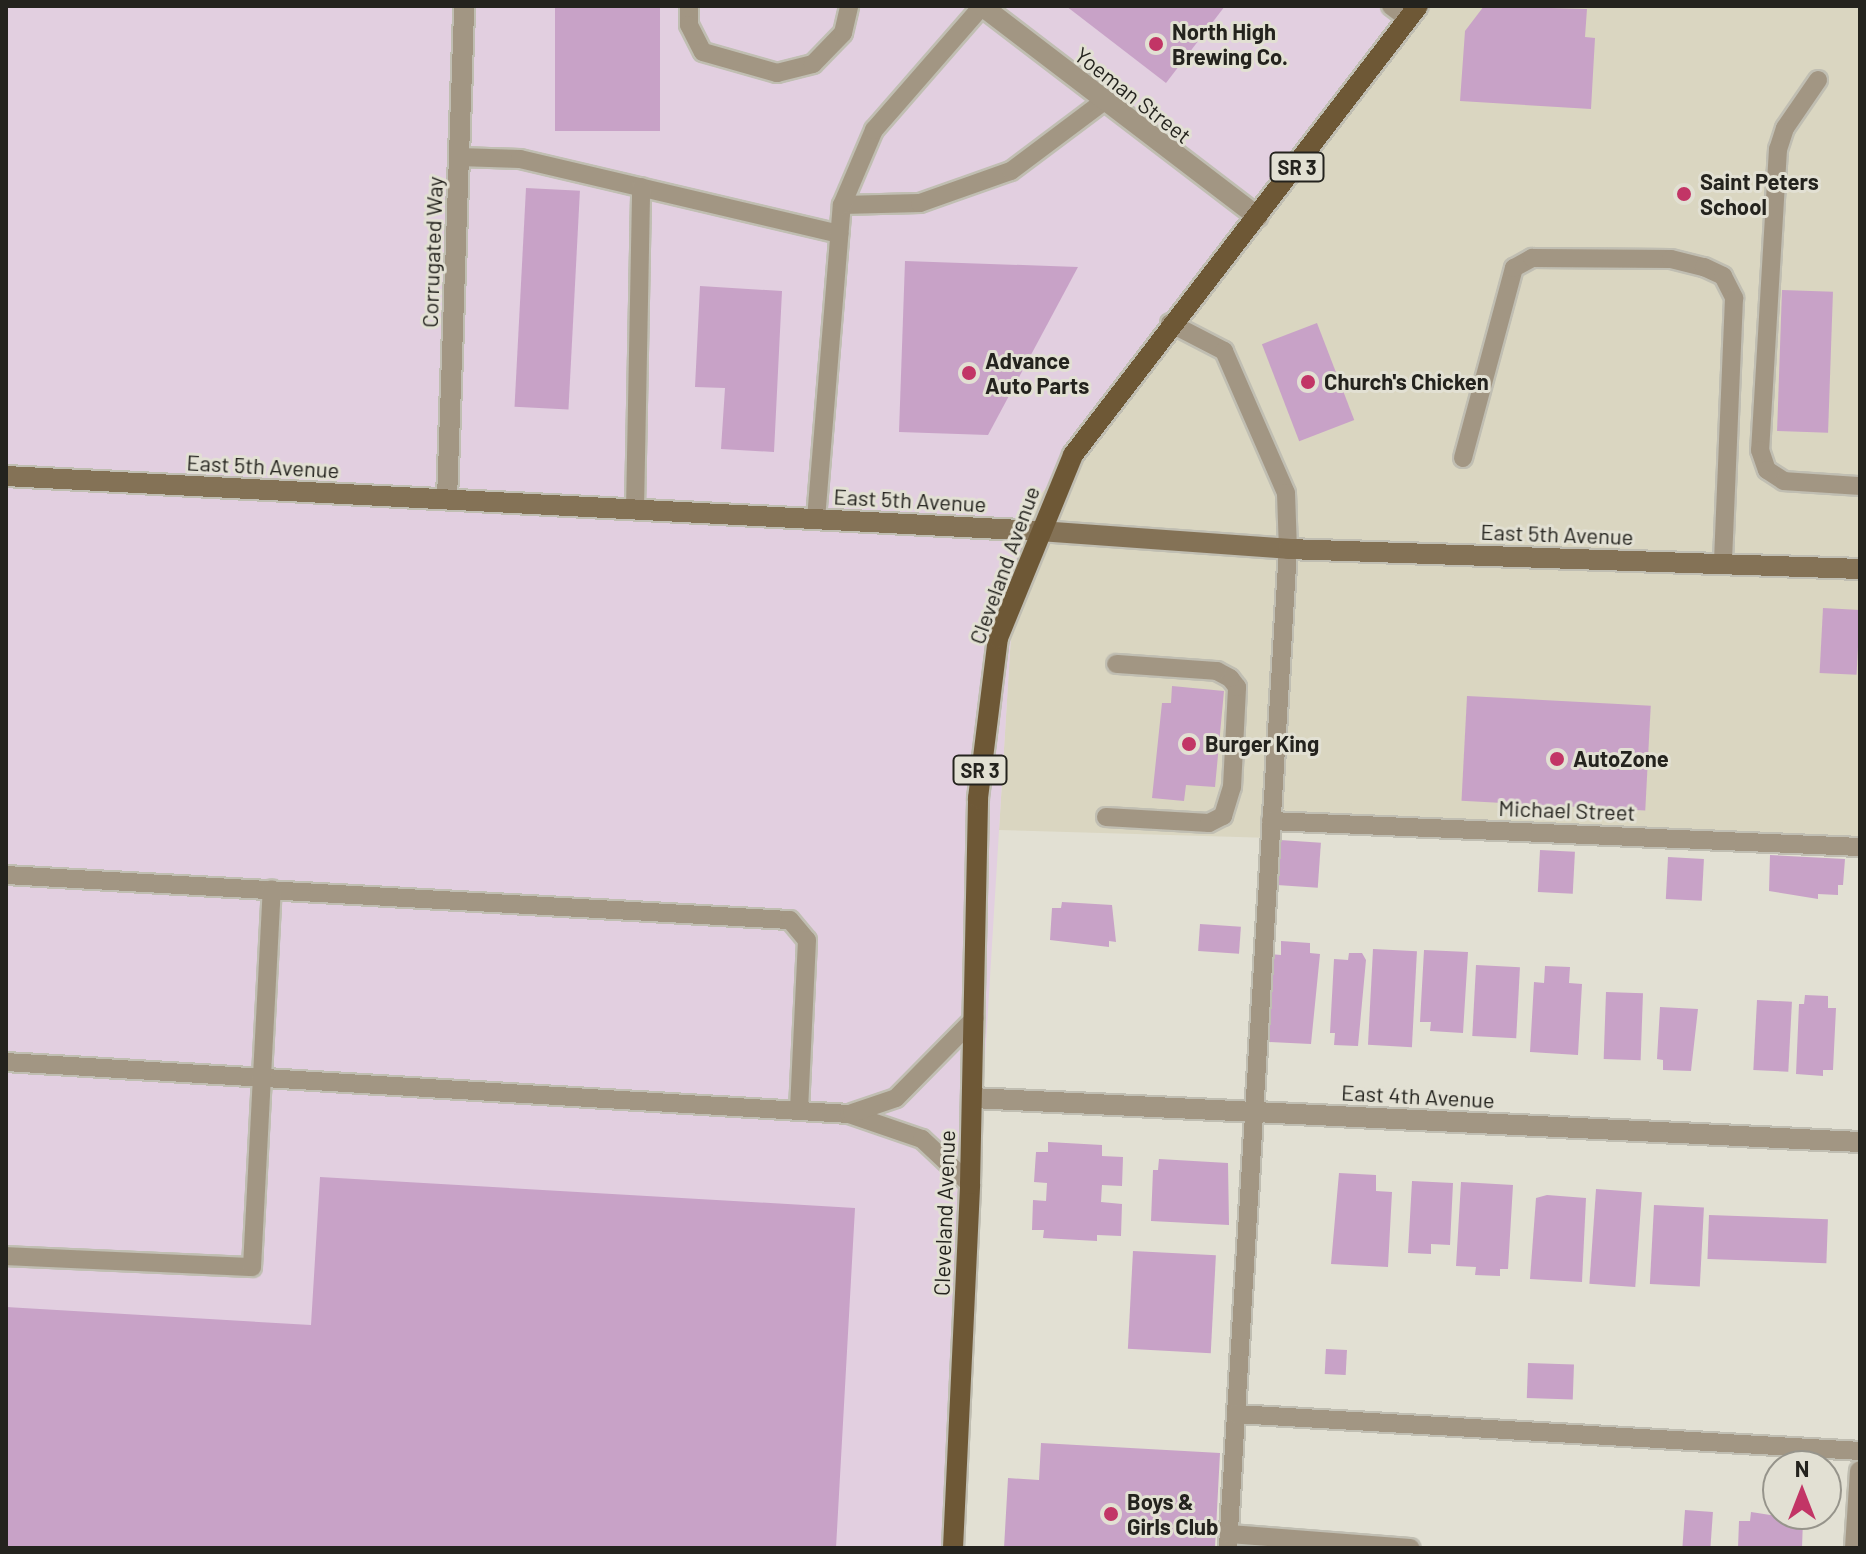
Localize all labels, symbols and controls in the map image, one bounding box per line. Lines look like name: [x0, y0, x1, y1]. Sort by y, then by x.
place label: North High Brewing Co.: [1172, 18, 1288, 70]
marker: North High Brewing Co.: [1147, 35, 1165, 53]
street label: Yoeman Street: [1069, 41, 1197, 149]
road number: SR 3: [1269, 151, 1325, 183]
place label: Saint Peters School: [1700, 168, 1819, 220]
street label: Corrugated Way: [416, 176, 448, 328]
marker: Saint Peters School: [1675, 185, 1693, 203]
place label: Advance Auto Parts: [985, 347, 1089, 398]
marker: Advance Auto Parts: [960, 364, 978, 382]
place label: Church's Chicken: [1324, 369, 1489, 395]
marker: Church's Chicken: [1299, 373, 1317, 391]
street label: East 5th Avenue: [186, 449, 340, 483]
street label: Cleveland Avenue: [963, 482, 1045, 648]
street label: East 5th Avenue: [833, 483, 987, 517]
street label: East 5th Avenue: [1480, 518, 1634, 550]
place label: Burger King: [1205, 731, 1319, 757]
marker: Burger King: [1180, 735, 1198, 753]
place label: AutoZone: [1573, 746, 1669, 772]
marker: AutoZone: [1548, 750, 1566, 768]
road number: SR 3: [952, 754, 1008, 786]
street label: Michael Street: [1498, 794, 1636, 826]
street label: East 4th Avenue: [1341, 1079, 1495, 1113]
street label: Cleveland Avenue: [928, 1130, 960, 1296]
north arrow: [1762, 1450, 1842, 1530]
text: N: [1795, 1455, 1809, 1481]
place label: Boys & Girls Club: [1127, 1488, 1218, 1540]
marker: Boys & Girls Club: [1102, 1505, 1120, 1523]

